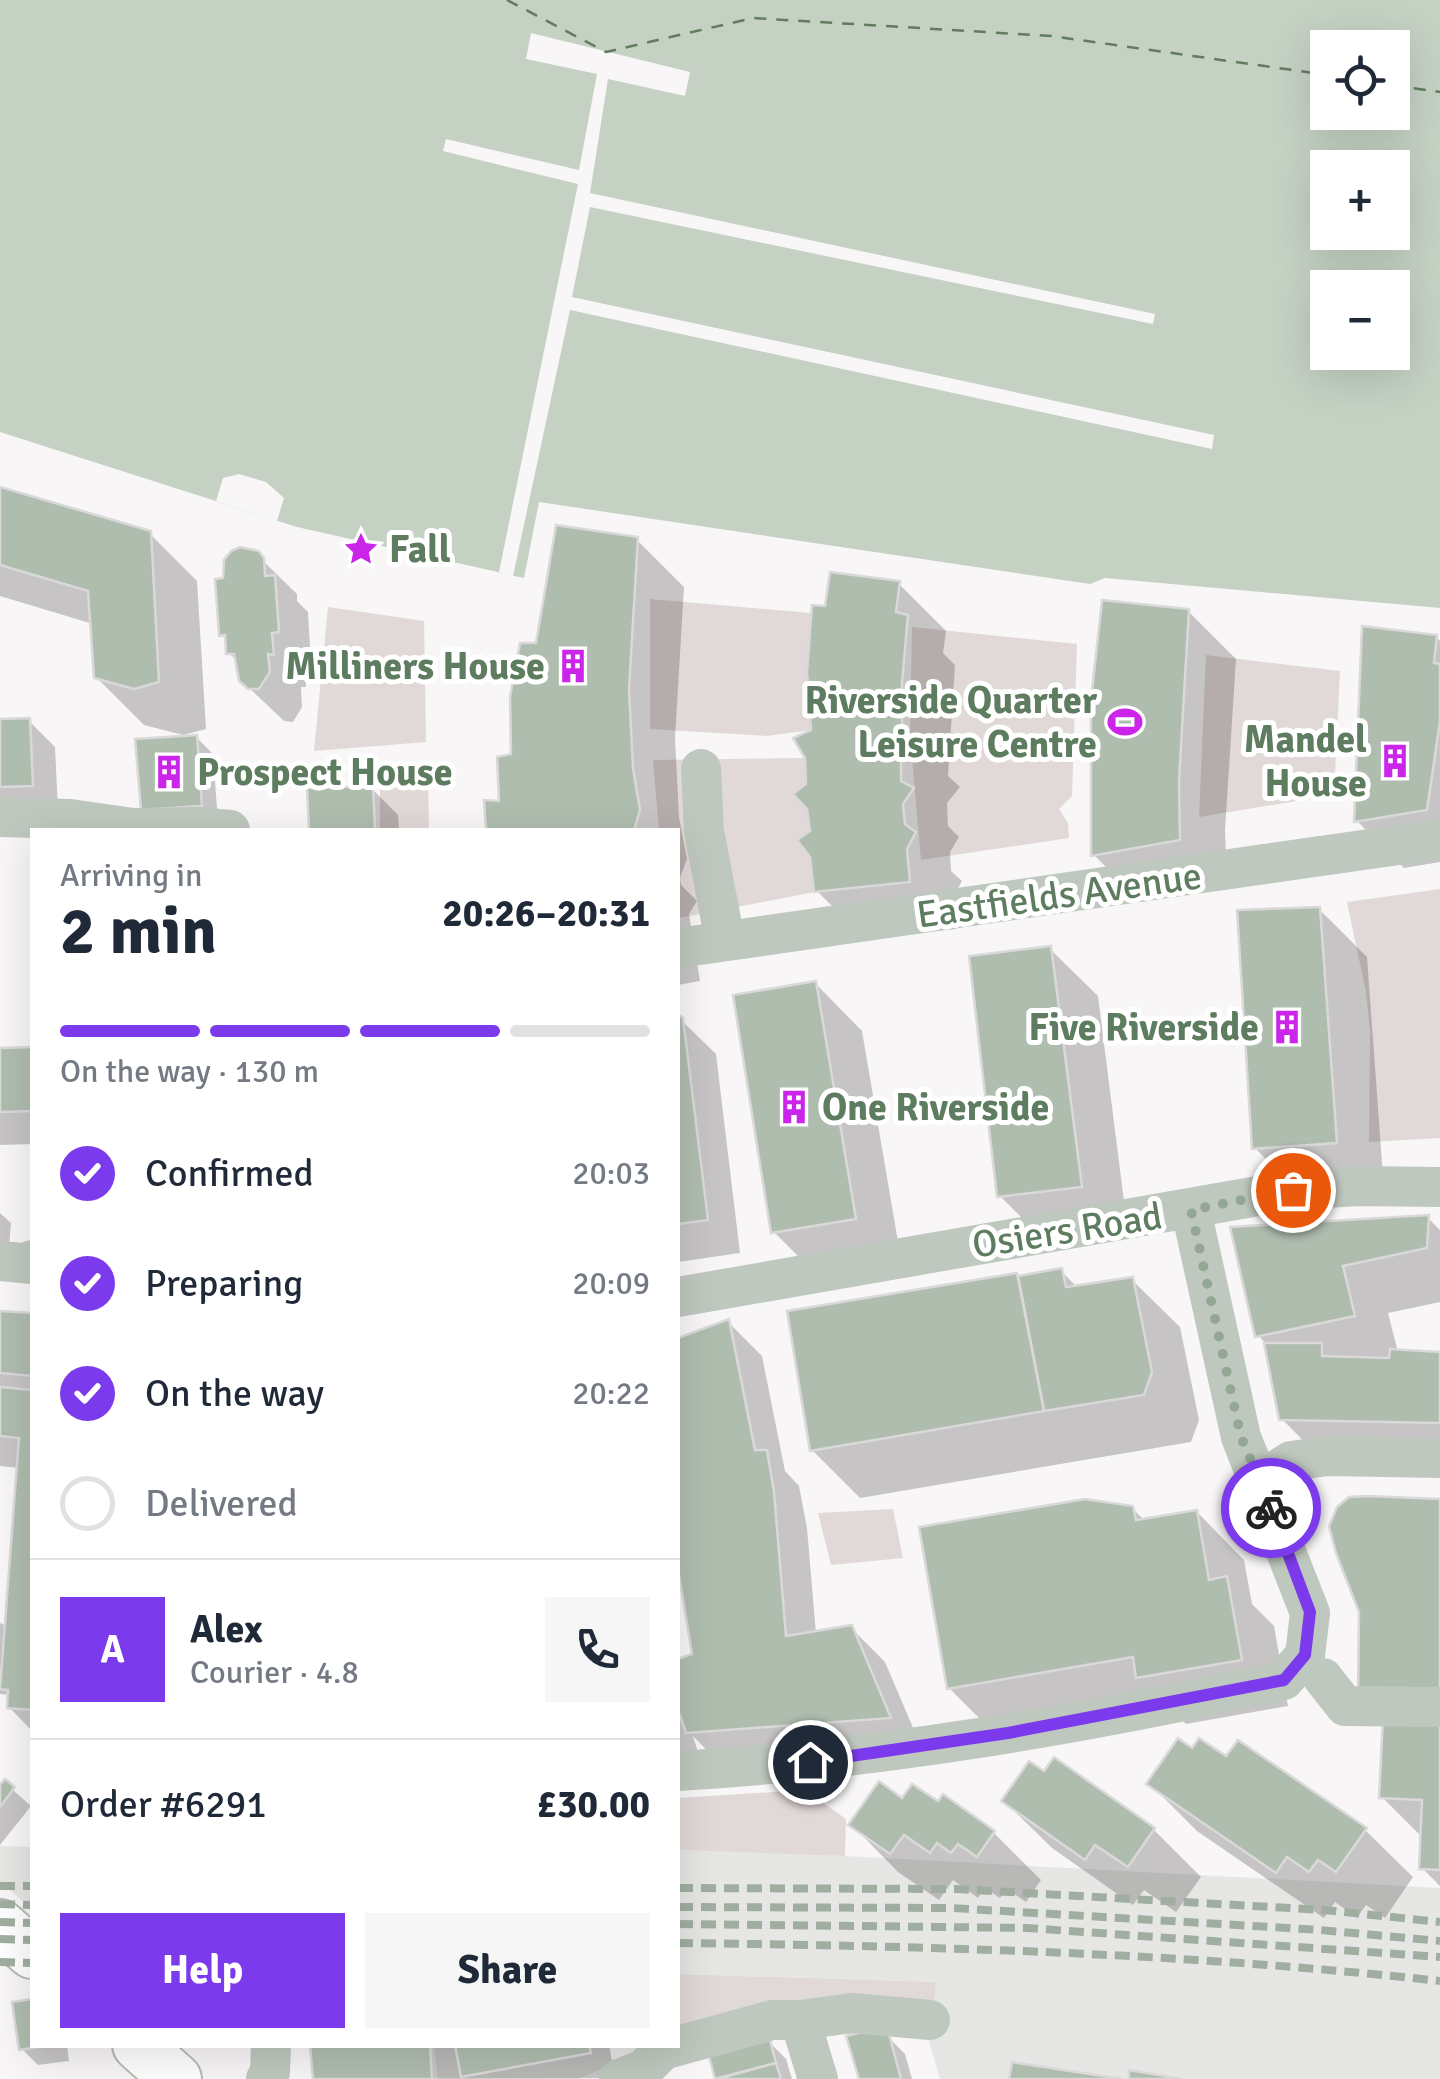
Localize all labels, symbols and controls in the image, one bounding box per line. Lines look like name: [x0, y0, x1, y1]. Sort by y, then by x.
map controls: [1310, 30, 1410, 370]
button: locate: [1310, 30, 1410, 130]
button: +: [1310, 150, 1410, 250]
button: −: [1310, 270, 1410, 370]
place label: Fall: [389, 526, 451, 573]
place icon: Fall: [342, 530, 380, 568]
place label: Milliners House: [285, 643, 545, 690]
building icon: Milliners House: [554, 647, 592, 685]
place label: Riverside Quarter Leisure Centre: [805, 677, 1098, 768]
sports icon: Riverside Quarter Leisure Centre: [1106, 703, 1144, 741]
place label: Mandel House: [1244, 716, 1367, 807]
building icon: Mandel House: [1376, 742, 1414, 780]
place label: Prospect House: [197, 749, 453, 796]
building icon: Prospect House: [150, 753, 188, 791]
street label: Eastfields Avenue: [914, 852, 1205, 939]
text: Arriving in: [60, 856, 202, 895]
text: 20:26–20:31: [442, 890, 650, 937]
text: 2 min: [60, 892, 217, 972]
place label: Five Riverside: [1029, 1004, 1259, 1051]
building icon: Five Riverside: [1268, 1008, 1306, 1046]
text: On the way · 130 m: [60, 1052, 319, 1091]
place label: One Riverside: [822, 1084, 1049, 1131]
building icon: One Riverside: [775, 1088, 813, 1126]
icon: check: [60, 1146, 115, 1201]
pin: [1251, 1148, 1336, 1233]
text: Confirmed: [145, 1150, 314, 1197]
text: 20:03: [572, 1154, 650, 1193]
icon: bag: [1266, 1163, 1321, 1218]
street label: Osiers Road: [969, 1192, 1165, 1269]
icon: check: [60, 1256, 115, 1311]
text: Preparing: [145, 1260, 303, 1307]
text: 20:09: [572, 1264, 650, 1303]
icon: check: [60, 1366, 115, 1421]
text: On the way: [145, 1370, 324, 1417]
text: 20:22: [572, 1374, 650, 1413]
courier: [1221, 1458, 1321, 1558]
text: Delivered: [145, 1480, 298, 1527]
icon: bike: [1244, 1481, 1299, 1536]
button: phone: [545, 1597, 650, 1702]
text: Alex: [190, 1606, 263, 1653]
text: A: [100, 1626, 125, 1673]
text: Courier · 4.8: [190, 1653, 359, 1692]
pin: [768, 1720, 853, 1805]
icon: home: [783, 1735, 838, 1790]
text: Order #6291: [60, 1781, 267, 1828]
text: £30.00: [537, 1781, 650, 1828]
button: Help: [60, 1913, 345, 2028]
button: Share: [365, 1913, 650, 2028]

